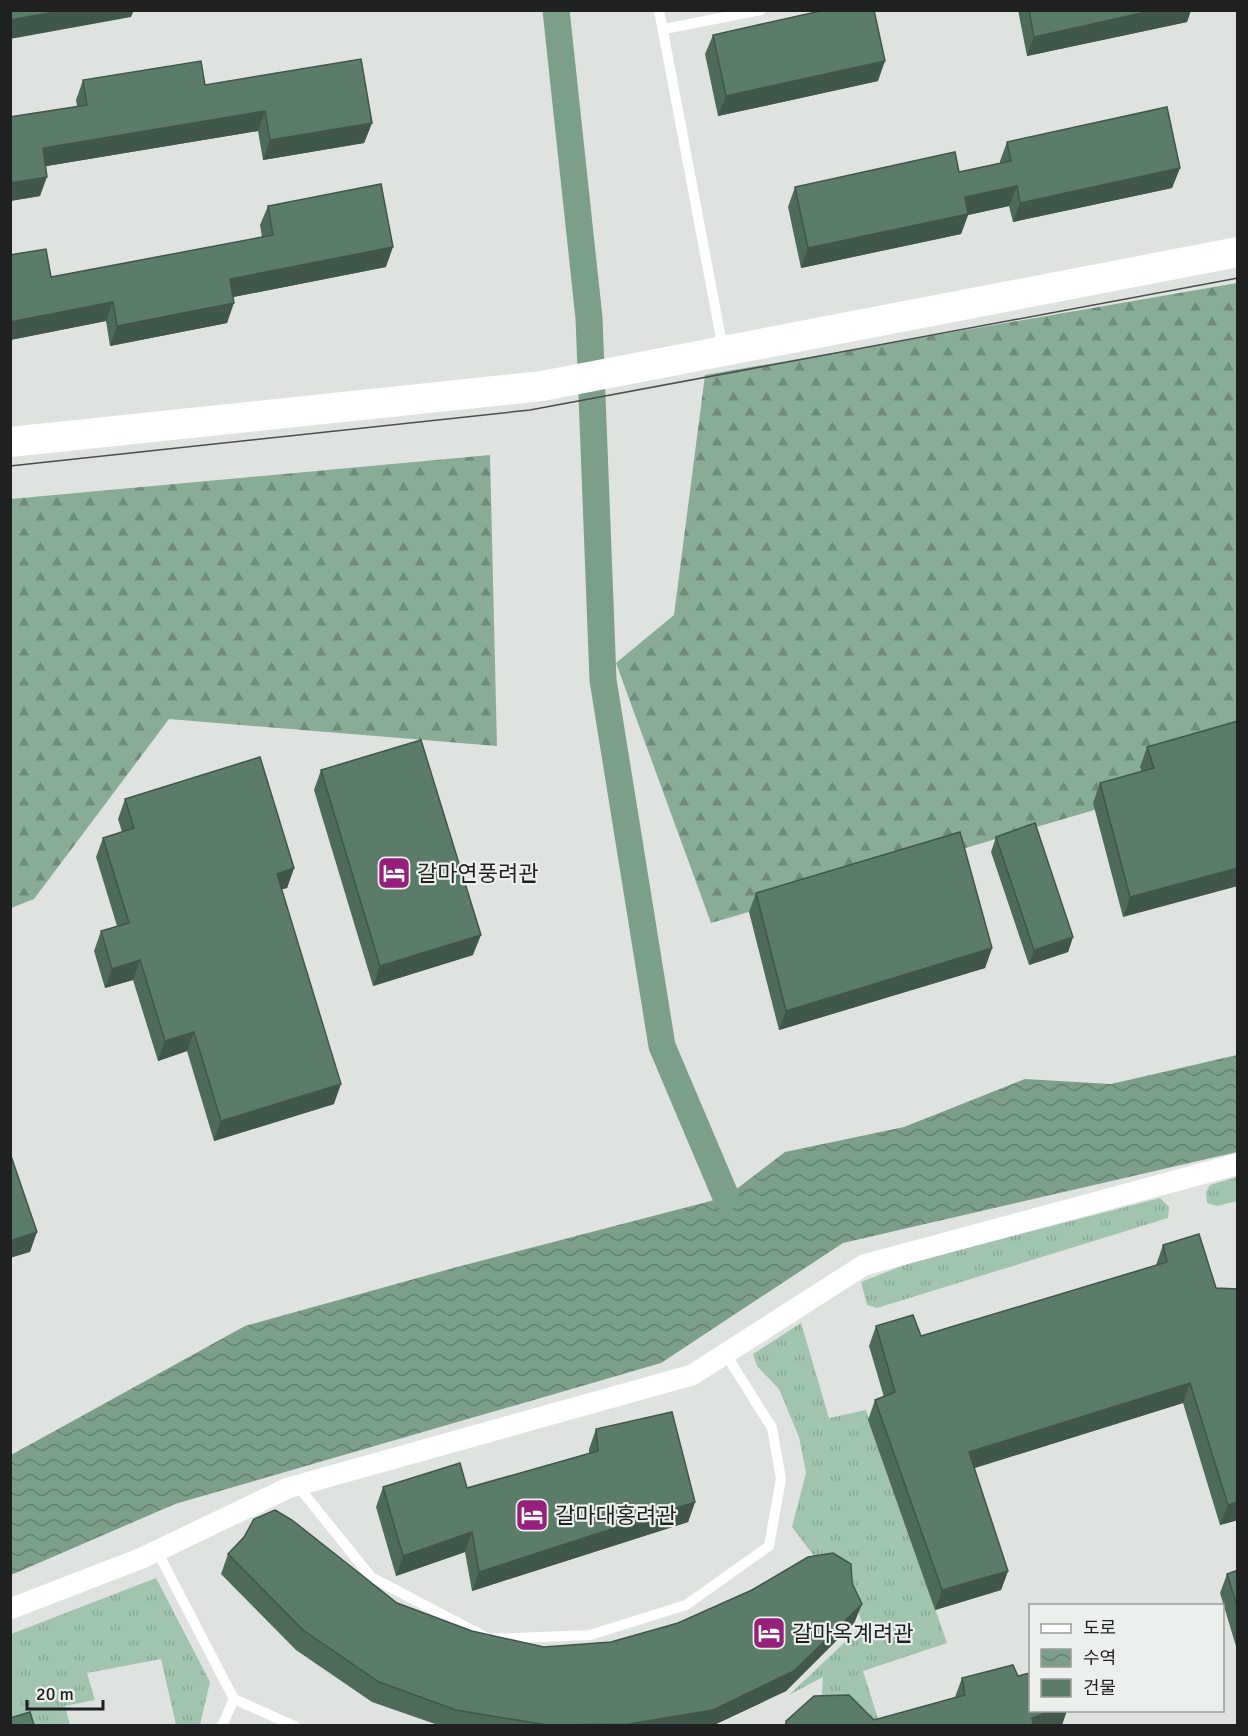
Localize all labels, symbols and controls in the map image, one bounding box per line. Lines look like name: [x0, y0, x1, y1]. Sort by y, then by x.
hotel icon: 갈마연풍려관: [376, 855, 412, 891]
place label: 갈마연풍려관: [417, 860, 538, 887]
hotel icon: 갈마대홍려관: [514, 1497, 550, 1533]
place label: 갈마대홍려관: [555, 1502, 676, 1529]
legend: [1029, 1604, 1224, 1712]
hotel icon: 갈마옥계려관: [751, 1615, 787, 1651]
text: 도로: [1083, 1617, 1116, 1639]
place label: 갈마옥계려관: [792, 1620, 913, 1647]
text: 수역: [1083, 1647, 1116, 1669]
scale bar: [27, 1673, 104, 1711]
text: 건물: [1083, 1677, 1116, 1699]
text: 20 m: [36, 1683, 74, 1705]

